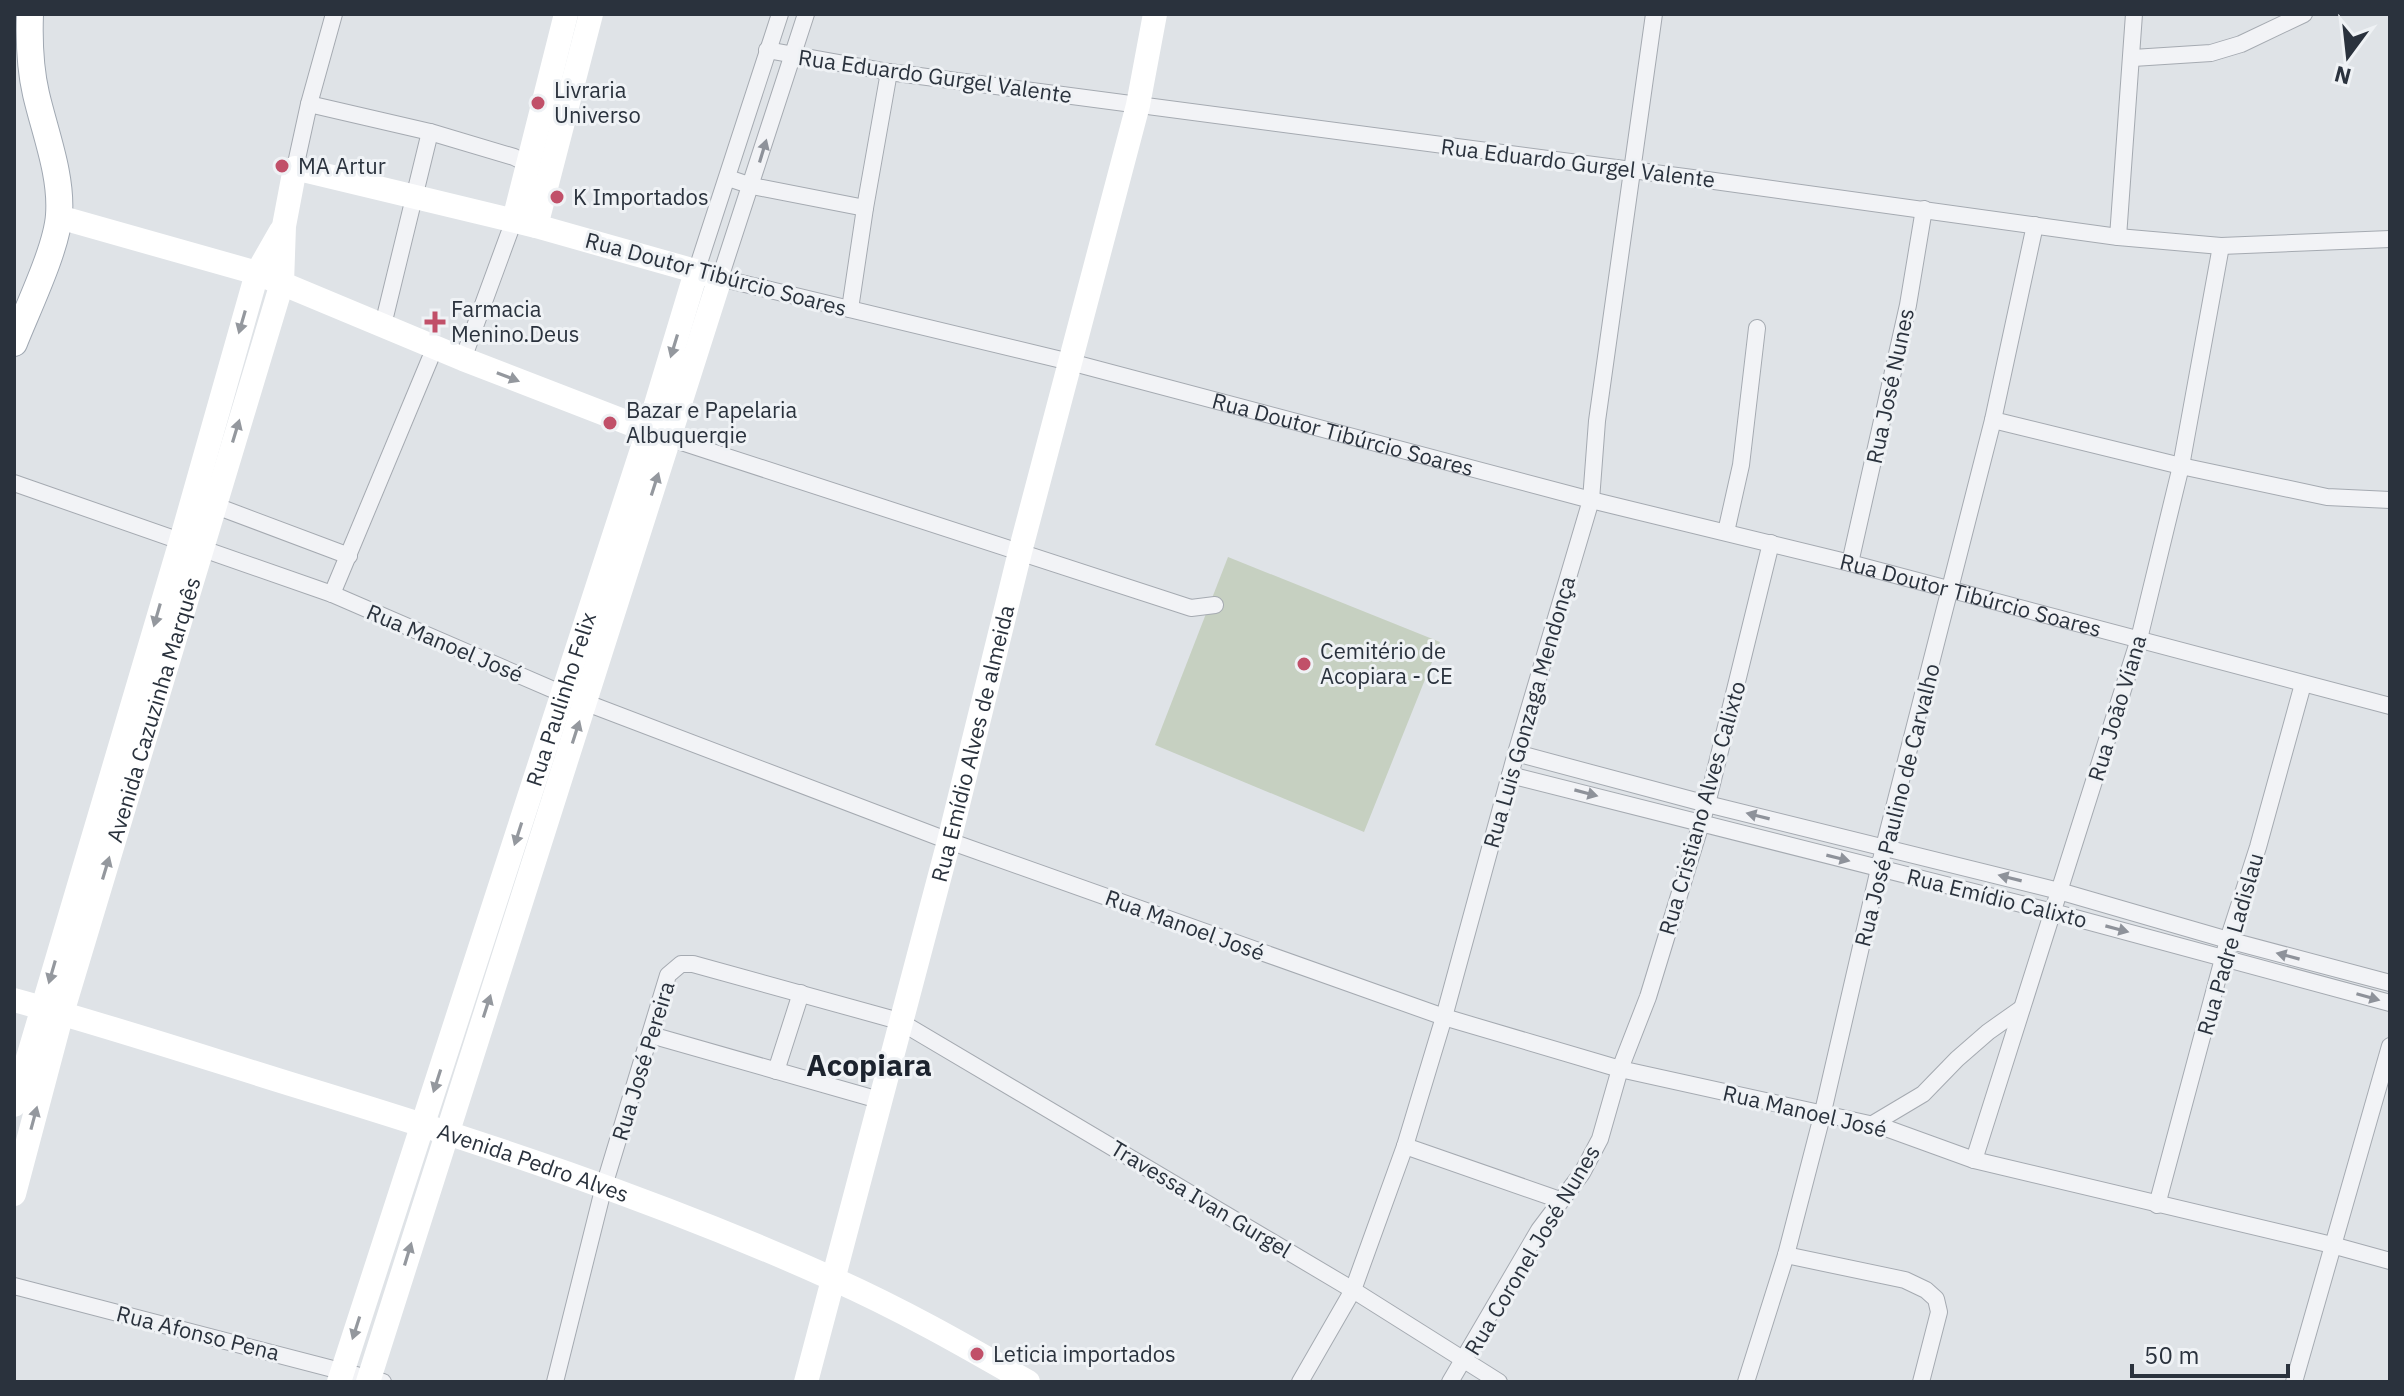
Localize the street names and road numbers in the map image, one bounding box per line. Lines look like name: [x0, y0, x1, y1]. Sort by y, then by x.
street label: Rua Eduardo Gurgel Valente: [796, 42, 1074, 109]
street label: Rua Eduardo Gurgel Valente: [1439, 131, 1717, 194]
street label: Rua Doutor Tibúrcio Soares: [582, 225, 850, 322]
street label: Rua José Nunes: [1859, 305, 1920, 466]
street label: Rua Doutor Tibúrcio Soares: [1209, 385, 1477, 482]
street label: Rua Doutor Tibúrcio Soares: [1837, 546, 2105, 643]
street label: Rua Luis Gonzaga Mendonça: [1476, 572, 1581, 851]
street label: Avenida Cazuzinha Marquês: [99, 573, 207, 846]
street label: Rua Manoel José: [362, 596, 528, 689]
street label: Rua Emídio Alves de almeida: [924, 601, 1021, 885]
street label: Rua Paulinho Felix: [519, 608, 602, 790]
street label: Rua João Viana: [2081, 631, 2153, 784]
street label: Rua José Paulino de Carvalho: [1847, 660, 1946, 949]
street label: Rua Cristiano Alves Calixto: [1651, 678, 1752, 938]
street label: Rua Padre Ladislau: [2190, 849, 2269, 1038]
street label: Rua Emídio Calixto: [1904, 861, 2090, 934]
street label: Rua Manoel José: [1101, 882, 1269, 967]
street label: Rua José Pereira: [604, 977, 681, 1144]
street label: Rua Manoel José: [1720, 1078, 1890, 1143]
street label: Avenida Pedro Alves: [434, 1116, 633, 1208]
street label: Travessa Ivan Gurgel: [1106, 1133, 1297, 1264]
street label: Rua Coronel José Nunes: [1457, 1139, 1606, 1360]
street label: Rua Afonso Pena: [114, 1298, 283, 1367]

